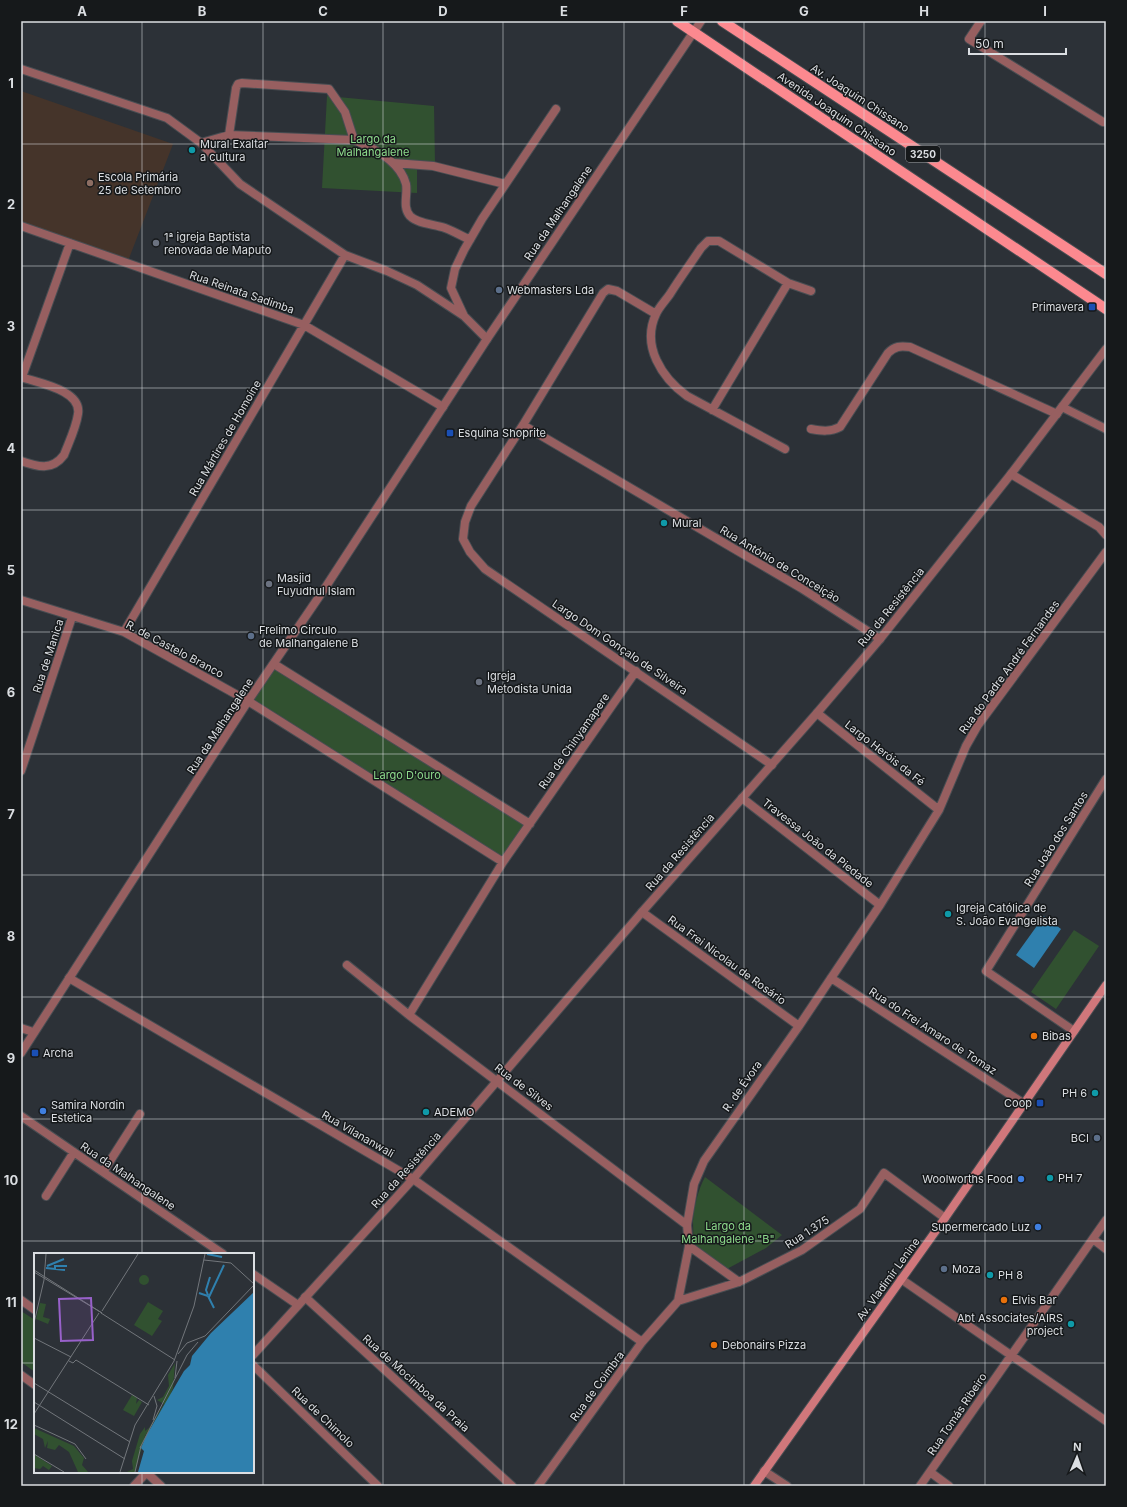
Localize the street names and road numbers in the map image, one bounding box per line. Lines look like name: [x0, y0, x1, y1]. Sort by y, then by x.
street label: Av. Joaquim Chissano: [808, 61, 912, 135]
street label: Avenida Joaquim Chissano: [775, 69, 899, 159]
road number: 3250: [906, 146, 940, 162]
street label: Rua da Malhangalene: [521, 163, 595, 263]
street label: Rua Reinata Sadimba: [188, 268, 296, 316]
street label: Rua Mártires de Homoíne: [186, 377, 264, 499]
street label: Rua António de Conceição: [717, 523, 843, 606]
street label: Rua da Resistência: [855, 565, 927, 649]
street label: Largo Dom Gonçalo de Silveira: [550, 596, 690, 698]
street label: Rua do Padre André Fernandes: [956, 597, 1062, 737]
street label: Rua de Manica: [29, 617, 67, 695]
street label: R. de Castelo Branco: [124, 617, 227, 681]
street label: Rua da Malhangalene: [184, 675, 256, 777]
street label: Rua de Chinyamapere: [535, 690, 613, 792]
street label: Largo Heróis da Fé: [842, 717, 928, 789]
street label: Rua João dos Santos: [1021, 789, 1091, 889]
street label: Travessa João da Piedade: [760, 795, 876, 891]
street label: Rua da Resistência: [643, 810, 717, 894]
street label: Rua Frei Nicolau de Rosário: [665, 912, 789, 1008]
street label: Rua do Frei Amaro de Tomaz: [866, 984, 1000, 1078]
street label: R. de Évora: [719, 1058, 765, 1114]
street label: Rua de Silves: [492, 1060, 556, 1114]
street label: Rua Vilananwali: [319, 1108, 397, 1160]
street label: Rua da Resistência: [368, 1129, 444, 1211]
street label: Rua da Malhangalene: [78, 1139, 178, 1213]
street label: Rua 1.375: [782, 1212, 832, 1251]
street label: Av. Vladimir Lenine: [853, 1235, 923, 1323]
street label: Rua de Mocimboa da Praia: [360, 1331, 472, 1435]
street label: Rua de Coimbra: [567, 1348, 627, 1424]
street label: Rua Tomás Ribeiro: [924, 1370, 990, 1458]
street label: Rua de Chimolo: [289, 1384, 358, 1451]

